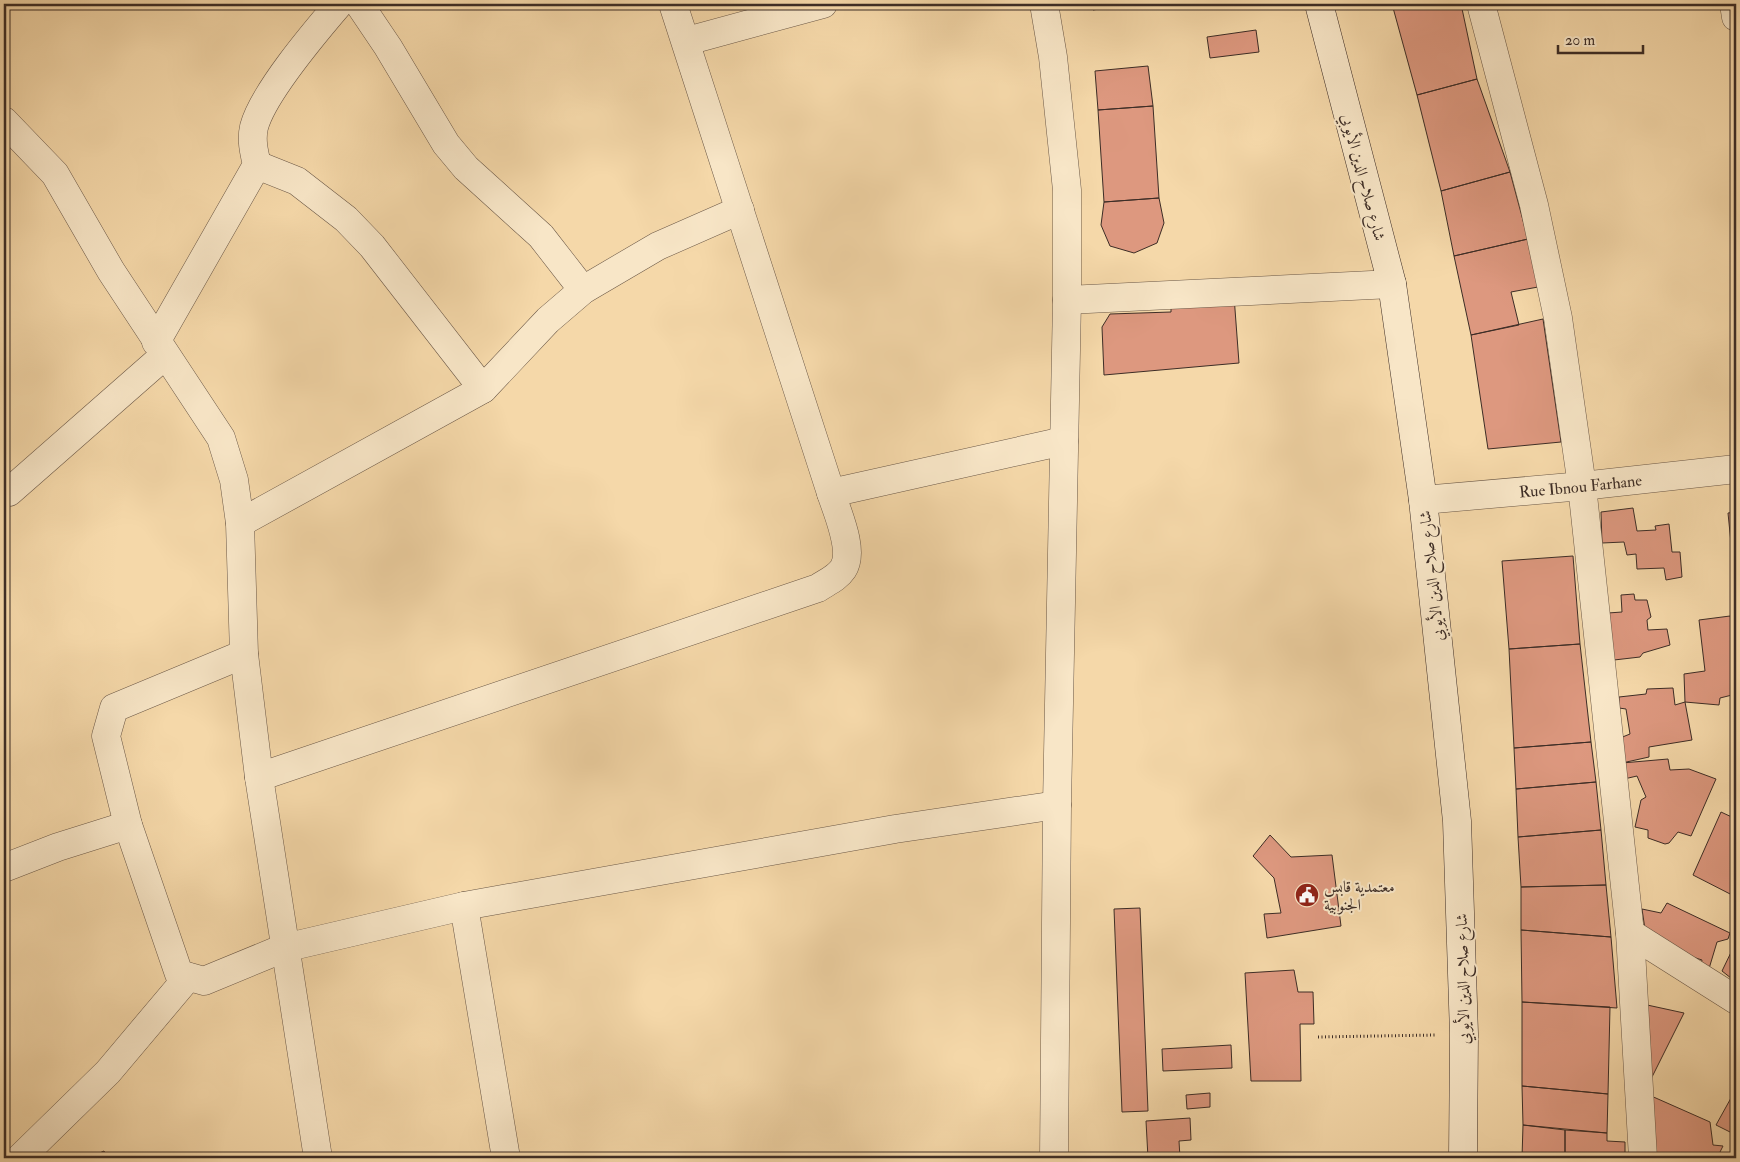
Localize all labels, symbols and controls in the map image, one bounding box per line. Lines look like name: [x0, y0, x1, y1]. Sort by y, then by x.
scale bar: [1558, 22, 1642, 54]
text: 20 m: [1565, 31, 1595, 50]
street label: شارع صلاح الدين الأيوبي: [1333, 111, 1392, 244]
street label: Rue Ibnou Farhane: [1518, 470, 1643, 503]
street label: شارع صلاح الدين الأيوبي: [1413, 509, 1453, 642]
place label: معتمدية قابس الجنوبية: [1324, 877, 1395, 915]
public building icon: معتمدية قابس الجنوبية: [1294, 882, 1320, 908]
street label: شارع صلاح الدين الأيوبي: [1450, 913, 1478, 1045]

